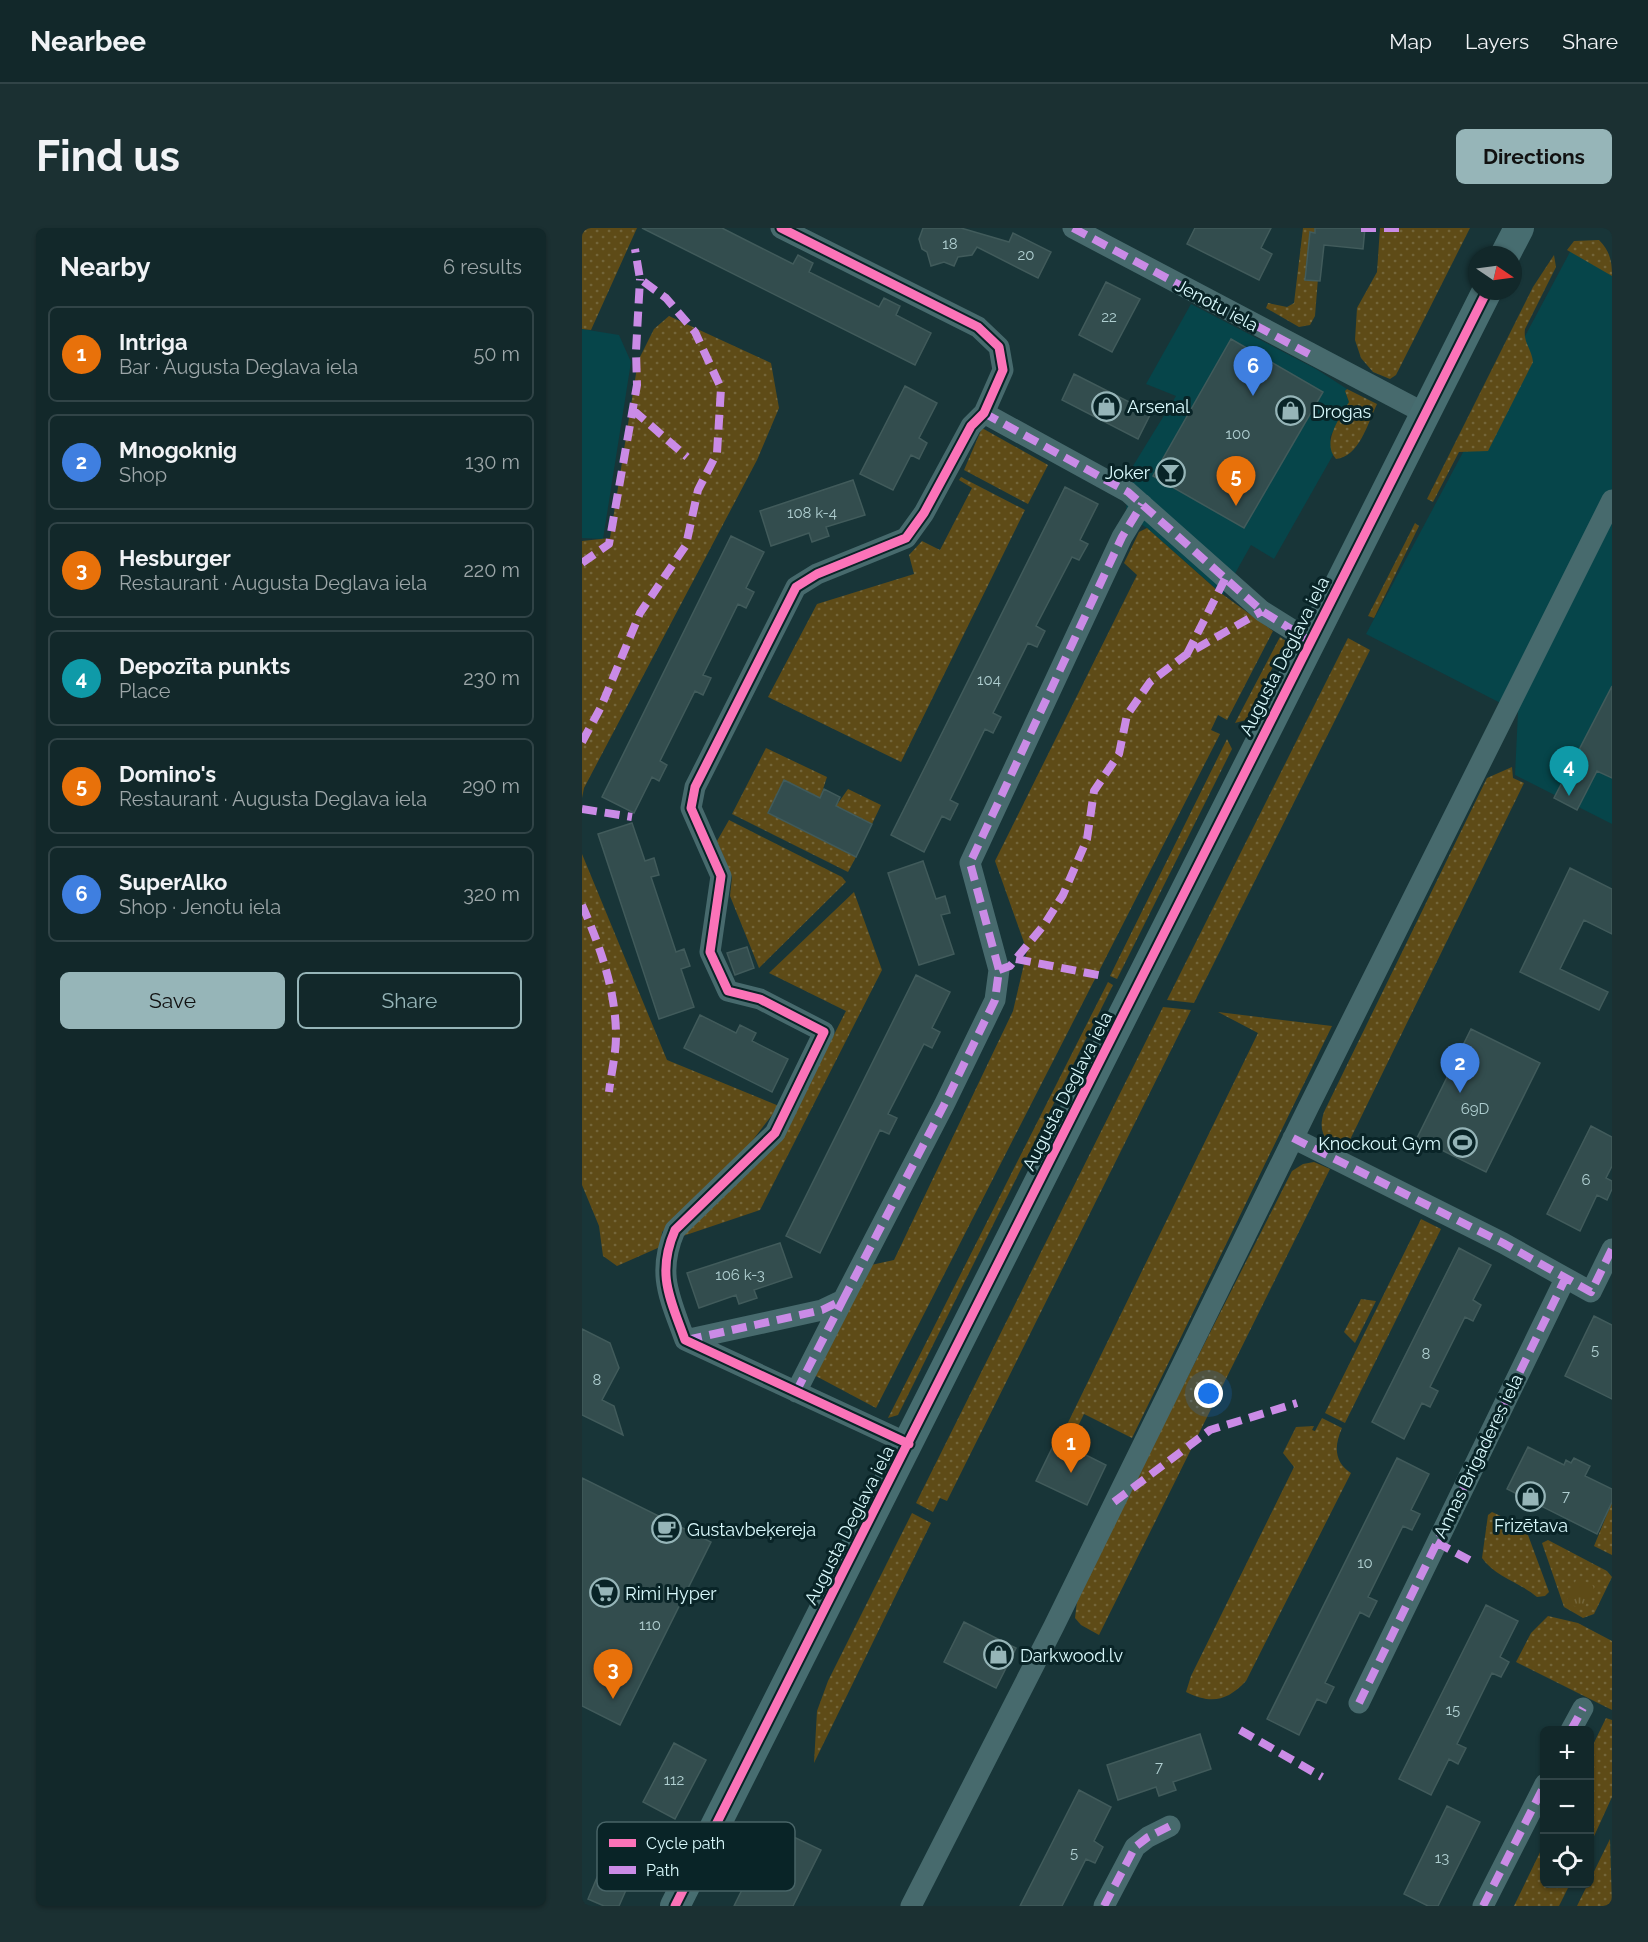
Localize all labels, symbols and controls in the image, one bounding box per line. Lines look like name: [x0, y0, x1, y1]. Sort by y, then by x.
text: Nearbee: [30, 25, 146, 58]
text: Map: [1389, 29, 1432, 54]
text: Layers: [1465, 29, 1529, 54]
text: Share: [1562, 29, 1618, 54]
button: Directions: [1456, 129, 1612, 184]
text: Find us: [36, 132, 180, 181]
house number: 18: [942, 235, 958, 253]
house number: 20: [1018, 246, 1035, 264]
north arrow: [1468, 246, 1522, 300]
text: Nearby: [60, 252, 150, 282]
text: 6 results: [443, 255, 522, 279]
street label: Jenotu iela: [1172, 274, 1262, 336]
house number: 22: [1101, 308, 1117, 326]
text: Intriga: [119, 329, 188, 355]
text: 1: [77, 342, 86, 366]
text: 50 m: [473, 342, 520, 366]
pin: 6: [1234, 346, 1272, 396]
text: Bar · Augusta Deglava iela: [119, 355, 358, 379]
shop icon: Arsenal: [1090, 390, 1122, 422]
shop icon: Drogas: [1275, 395, 1307, 427]
place label: Arsenal: [1127, 396, 1190, 417]
place label: Drogas: [1312, 401, 1372, 422]
house number: 100: [1226, 425, 1250, 443]
text: Mnogoknig: [119, 437, 237, 463]
text: 2: [76, 450, 87, 474]
text: 130 m: [465, 450, 520, 474]
bar icon: Joker: [1155, 456, 1187, 488]
pin: 5: [1216, 456, 1256, 506]
place label: Joker: [1105, 462, 1151, 483]
text: Shop: [119, 463, 167, 487]
house number: 108 k-4: [787, 504, 837, 522]
text: Hesburger: [119, 545, 231, 571]
text: 3: [76, 558, 87, 582]
text: 220 m: [463, 558, 520, 582]
text: Restaurant · Augusta Deglava iela: [119, 571, 427, 595]
street label: Augusta Deglava iela: [1235, 573, 1333, 739]
text: Depozīta punkts: [119, 653, 290, 679]
text: 4: [76, 666, 87, 690]
text: 230 m: [463, 666, 520, 690]
house number: 104: [977, 671, 1001, 689]
text: Place: [119, 679, 170, 703]
pin: 4: [1550, 746, 1588, 796]
text: Domino's: [119, 761, 216, 787]
text: 5: [76, 774, 87, 798]
text: 290 m: [462, 774, 520, 798]
text: Restaurant · Augusta Deglava iela: [119, 787, 427, 811]
text: SuperAlko: [119, 869, 227, 895]
text: 6: [75, 882, 88, 906]
text: 320 m: [463, 882, 520, 906]
text: Shop · Jenotu iela: [119, 895, 281, 919]
button: Save: [60, 972, 285, 1029]
button: Share: [297, 972, 522, 1029]
street label: Augusta Deglava iela: [1018, 1008, 1116, 1174]
pin: 2: [1440, 1044, 1480, 1093]
house number: 69D: [1461, 1100, 1490, 1118]
sports icon: Knockout Gym: [1446, 1127, 1478, 1159]
place label: Knockout Gym: [1318, 1133, 1441, 1154]
house number: 6: [1581, 1171, 1591, 1189]
house number: 106 k-3: [715, 1266, 765, 1284]
house number: 5: [1591, 1341, 1599, 1359]
house number: 8: [1422, 1345, 1431, 1363]
street label: Annas Brigaderes iela: [1429, 1370, 1527, 1542]
house number: 8: [593, 1371, 602, 1389]
your location: [1194, 1379, 1223, 1408]
pin: 1: [1052, 1424, 1090, 1473]
street label: Augusta Deglava iela: [800, 1442, 898, 1608]
shop icon: Frizētava: [1515, 1480, 1547, 1512]
house number: 7: [1562, 1487, 1570, 1505]
cafe icon: Gustavbeķereja: [650, 1513, 682, 1545]
place label: Frizētava: [1494, 1515, 1568, 1536]
place label: Gustavbeķereja: [687, 1519, 816, 1540]
house number: 10: [1357, 1554, 1373, 1572]
supermarket icon: Rimi Hyper: [588, 1577, 620, 1609]
place label: Rimi Hyper: [625, 1583, 717, 1604]
house number: 110: [639, 1616, 661, 1634]
shop icon: Darkwood.lv: [983, 1639, 1015, 1671]
place label: Darkwood.lv: [1020, 1645, 1123, 1666]
pin: 3: [594, 1650, 633, 1699]
house number: 15: [1446, 1701, 1460, 1719]
map controls: [1540, 1726, 1594, 1888]
button: +: [1540, 1726, 1594, 1780]
house number: 7: [1155, 1758, 1163, 1776]
house number: 112: [664, 1771, 685, 1789]
button: −: [1540, 1780, 1594, 1834]
legend: [597, 1822, 795, 1891]
text: Cycle path: [646, 1834, 725, 1853]
button: locate: [1540, 1834, 1594, 1888]
house number: 5: [1070, 1844, 1078, 1862]
house number: 13: [1435, 1849, 1449, 1867]
text: Path: [646, 1861, 679, 1880]

